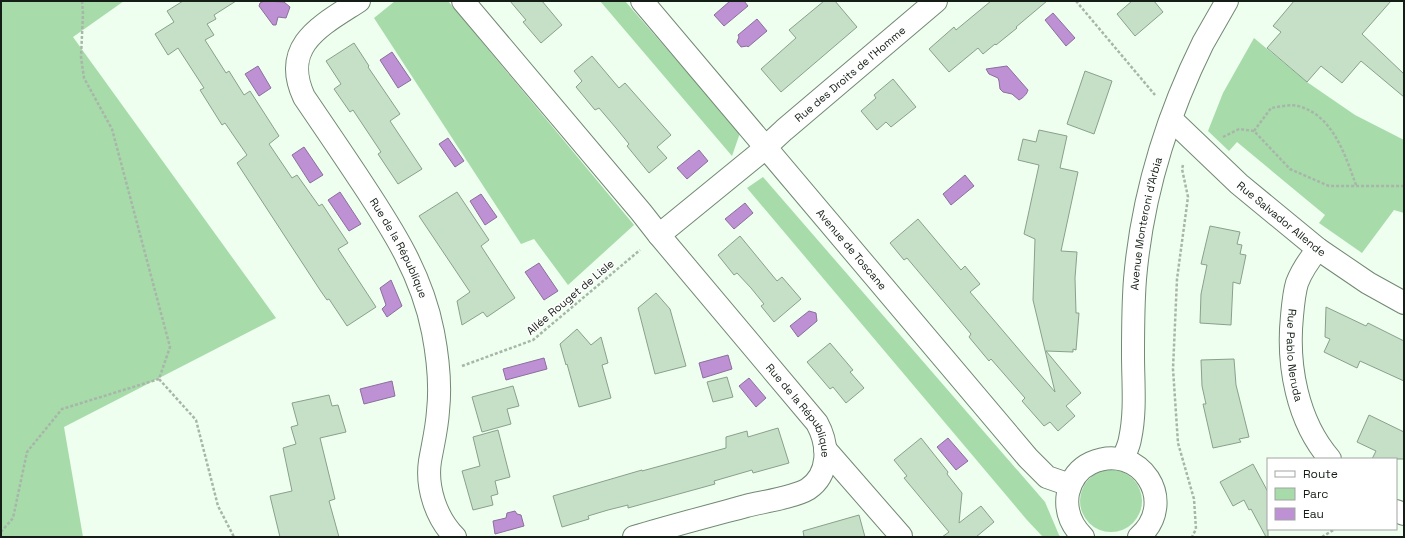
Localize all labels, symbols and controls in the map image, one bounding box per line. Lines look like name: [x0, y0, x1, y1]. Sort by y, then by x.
street label: Rue des Droits de l'Homme: [792, 23, 908, 125]
street label: Avenue Monteroni d'Arbia: [1127, 155, 1165, 291]
street label: Rue Salvador Allende: [1234, 178, 1329, 259]
street label: Rue de la République: [367, 195, 430, 300]
street label: Avenue de Toscane: [813, 206, 890, 293]
street label: Allée Rouget de Lisle: [523, 256, 617, 338]
street label: Rue Pablo Neruda: [1284, 308, 1306, 404]
street label: Rue de la République: [763, 361, 832, 458]
legend: [1267, 458, 1397, 530]
text: Route: [1303, 466, 1338, 482]
text: Parc: [1303, 486, 1328, 502]
text: Eau: [1303, 506, 1324, 522]

